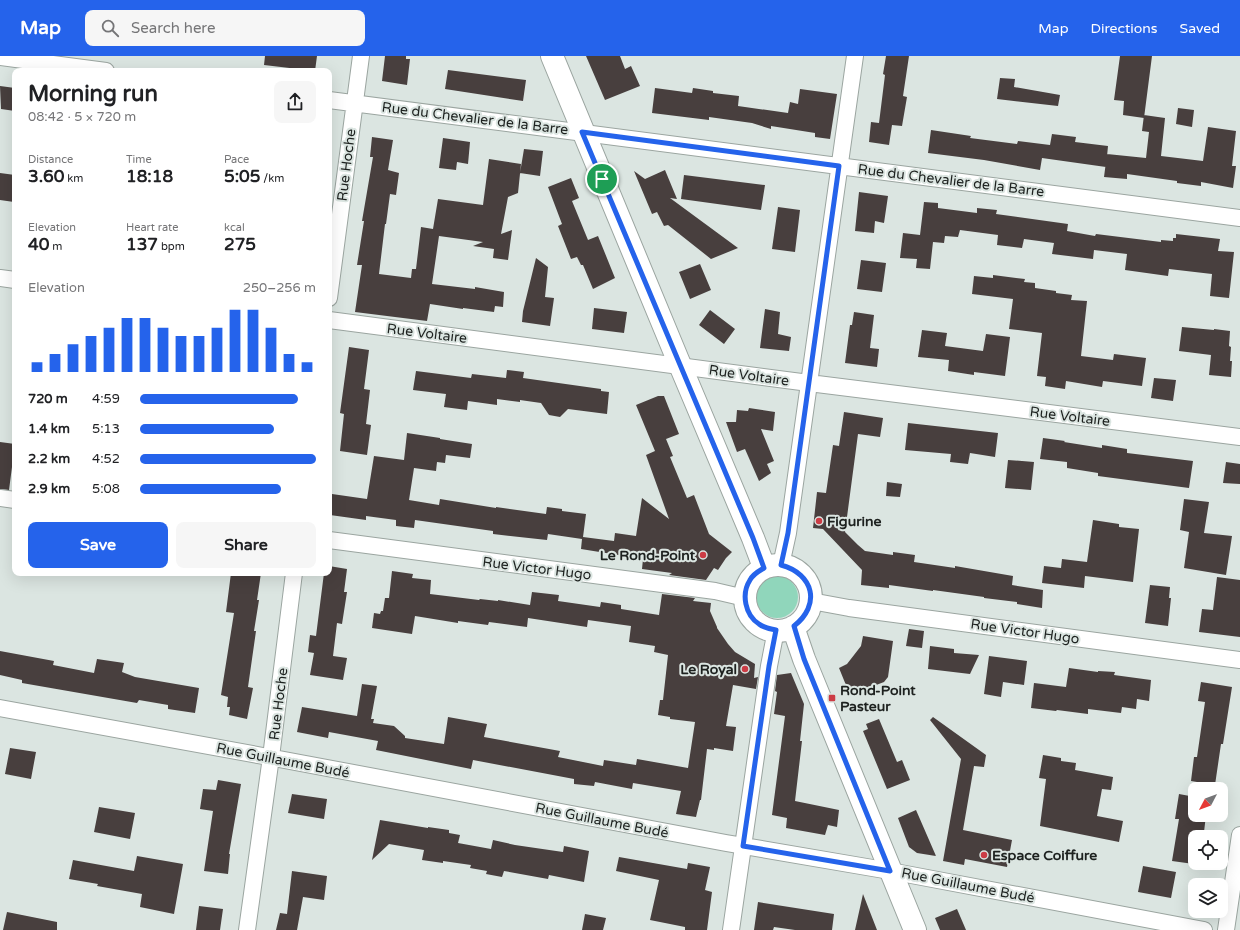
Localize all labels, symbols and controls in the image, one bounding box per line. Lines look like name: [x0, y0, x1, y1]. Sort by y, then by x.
search box: [85, 10, 365, 46]
text: Map: [20, 17, 61, 39]
icon: search: [99, 17, 121, 39]
text: Search here: [131, 19, 215, 37]
text: Map: [1038, 20, 1069, 37]
text: Directions: [1091, 20, 1158, 37]
text: Saved: [1180, 20, 1220, 37]
text: Morning run: [28, 81, 158, 107]
button: share: [274, 81, 316, 123]
street label: Rue du Chevalier de la Barre: [381, 99, 569, 138]
text: 08:42 · 5 × 720 m: [28, 109, 136, 125]
street label: Rue Hoche: [334, 128, 359, 202]
text: Distance: [28, 153, 73, 166]
text: Time: [126, 153, 152, 166]
text: Pace: [224, 153, 249, 166]
street label: Rue du Chevalier de la Barre: [857, 161, 1045, 200]
pin: [585, 162, 619, 196]
text: 3.60: [28, 166, 64, 187]
text: 18:18: [126, 166, 173, 187]
text: 5:05: [224, 166, 260, 187]
icon: arrive: [591, 168, 613, 190]
text: km: [64, 172, 83, 185]
text: /km: [260, 172, 284, 185]
text: Elevation: [28, 221, 76, 234]
text: Heart rate: [126, 221, 178, 234]
text: kcal: [224, 221, 245, 234]
text: 40: [28, 234, 49, 255]
text: 137: [126, 234, 158, 255]
text: 275: [224, 234, 256, 255]
text: m: [49, 240, 62, 253]
text: bpm: [158, 240, 185, 253]
text: Elevation: [28, 280, 85, 296]
text: 250–256 m: [243, 280, 316, 296]
street label: Rue Voltaire: [386, 320, 468, 347]
street label: Rue Voltaire: [708, 361, 790, 390]
text: 720 m: [28, 391, 68, 407]
text: 4:59: [92, 391, 120, 407]
street label: Rue Voltaire: [1029, 403, 1111, 430]
text: 1.4 km: [28, 421, 70, 437]
text: 5:13: [92, 421, 120, 437]
text: 2.2 km: [28, 451, 70, 467]
text: 4:52: [92, 451, 120, 467]
text: 2.9 km: [28, 481, 70, 497]
text: 5:08: [92, 481, 120, 497]
place label: Figurine: [827, 513, 882, 530]
marker: Figurine: [814, 516, 824, 526]
button: Save: [28, 522, 168, 568]
button: Share: [176, 522, 316, 568]
place label: Le Rond-Point: [600, 547, 696, 564]
marker: Le Rond-Point: [698, 550, 708, 560]
street label: Rue Victor Hugo: [482, 553, 592, 584]
street label: Rue Victor Hugo: [969, 615, 1080, 648]
place label: Le Royal: [680, 661, 737, 678]
marker: Le Royal: [740, 664, 750, 674]
street label: Rue Hoche: [266, 667, 291, 741]
place label: Rond-Point Pasteur: [840, 682, 916, 715]
marker: Rond-Point Pasteur: [827, 693, 837, 703]
street label: Rue Guillaume Budé: [215, 739, 351, 782]
north arrow: [1188, 782, 1228, 822]
map controls: [1188, 782, 1228, 918]
street label: Rue Guillaume Budé: [534, 799, 670, 842]
button: locate: [1188, 830, 1228, 870]
place label: Espace Coiffure: [992, 847, 1097, 864]
marker: Espace Coiffure: [979, 850, 989, 860]
street label: Rue Guillaume Budé: [900, 864, 1036, 907]
button: layers: [1188, 878, 1228, 918]

